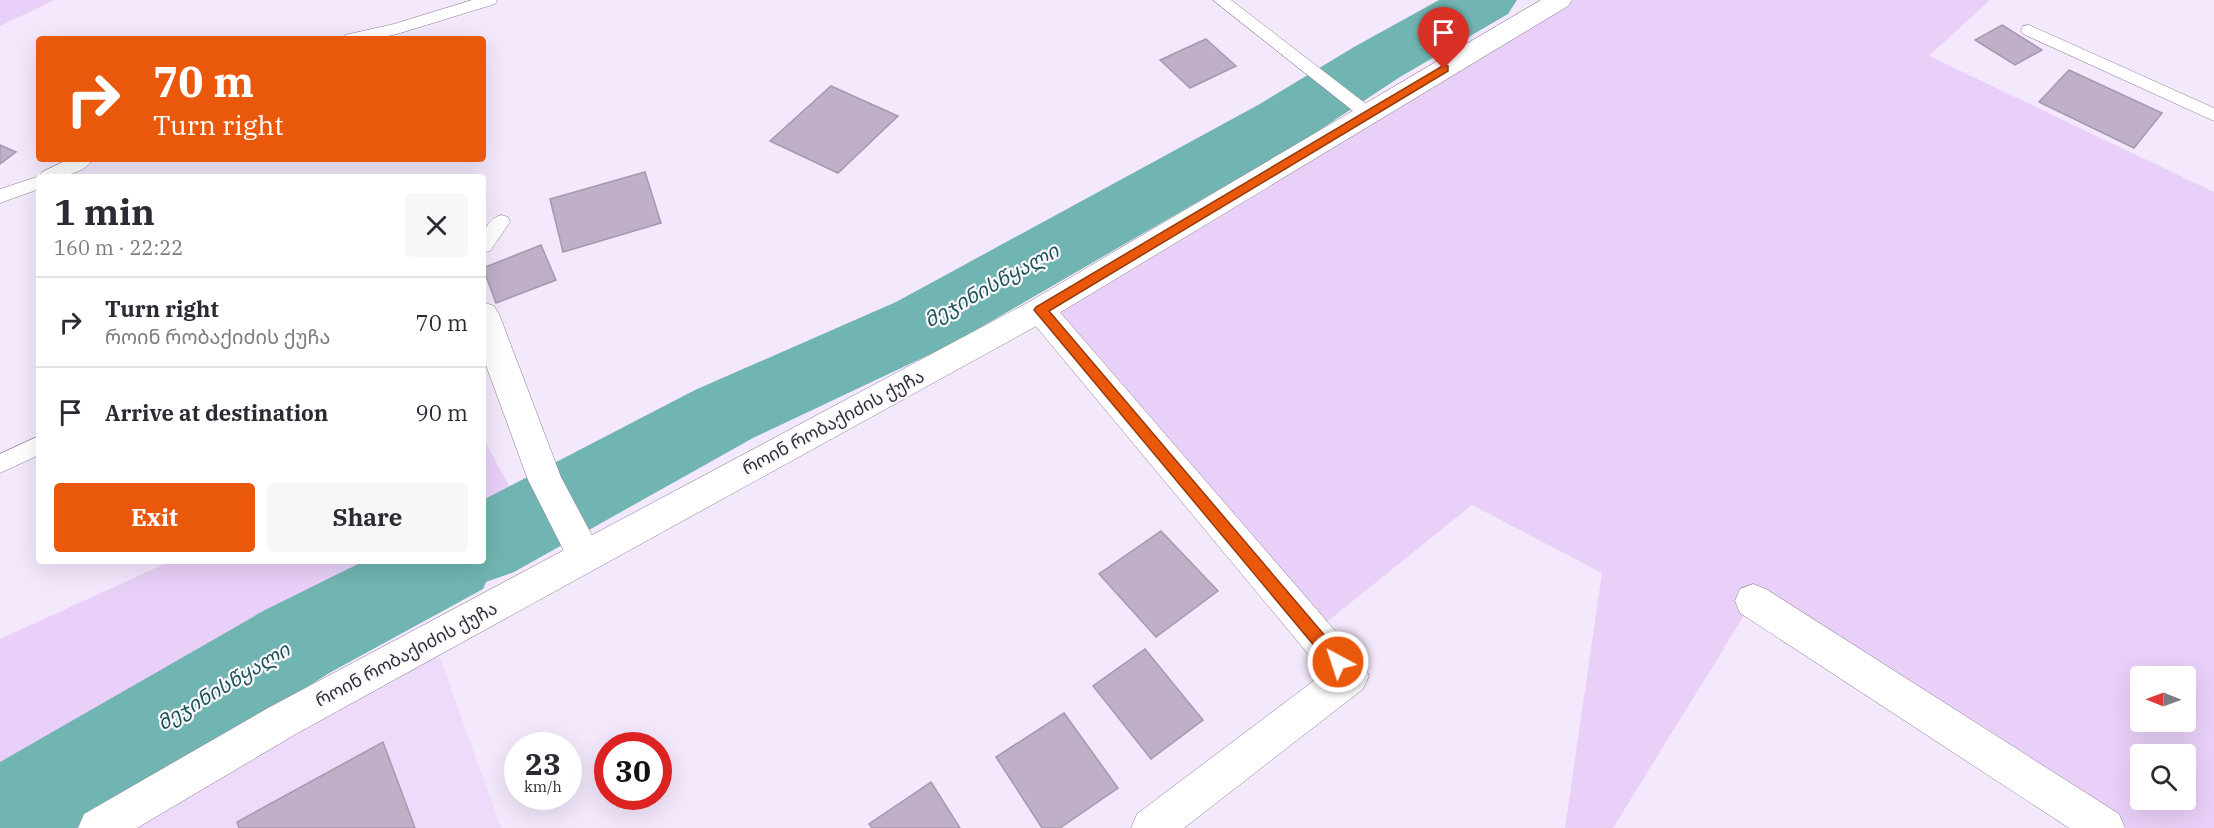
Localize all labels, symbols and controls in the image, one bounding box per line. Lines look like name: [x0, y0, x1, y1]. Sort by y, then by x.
pin: [1418, 7, 1469, 69]
icon: arrive: [1427, 16, 1460, 49]
text: 70 m: [153, 54, 254, 109]
icon: right: [54, 60, 132, 138]
text: Turn right: [153, 107, 284, 142]
text: 1 min: [54, 188, 155, 235]
button: close: [405, 194, 468, 257]
text: 160 m · 22:22: [54, 234, 183, 261]
water label: მეჯინისწყალი: [919, 236, 1065, 333]
text: Turn right: [105, 294, 219, 323]
icon: right: [54, 306, 87, 339]
text: 70 m: [416, 308, 468, 337]
text: როინ რობაქიძის ქუჩა: [105, 323, 330, 350]
street label: როინ რობაქიძის ქუჩა: [738, 364, 928, 480]
icon: arrive: [54, 396, 87, 429]
text: Arrive at destination: [105, 398, 328, 427]
text: 90 m: [416, 398, 468, 427]
button: Exit: [54, 483, 255, 552]
button: Share: [267, 483, 468, 552]
street label: როინ რობაქიძის ქუჩა: [311, 596, 501, 712]
position arrow: [1306, 630, 1370, 694]
water label: მეჯინისწყალი: [152, 635, 296, 736]
north arrow: [2130, 666, 2196, 732]
map controls: [2130, 666, 2196, 810]
speed limit sign: 30: [594, 732, 672, 810]
text: 23: [525, 744, 561, 783]
button: search: [2130, 744, 2196, 810]
text: km/h: [524, 777, 562, 796]

